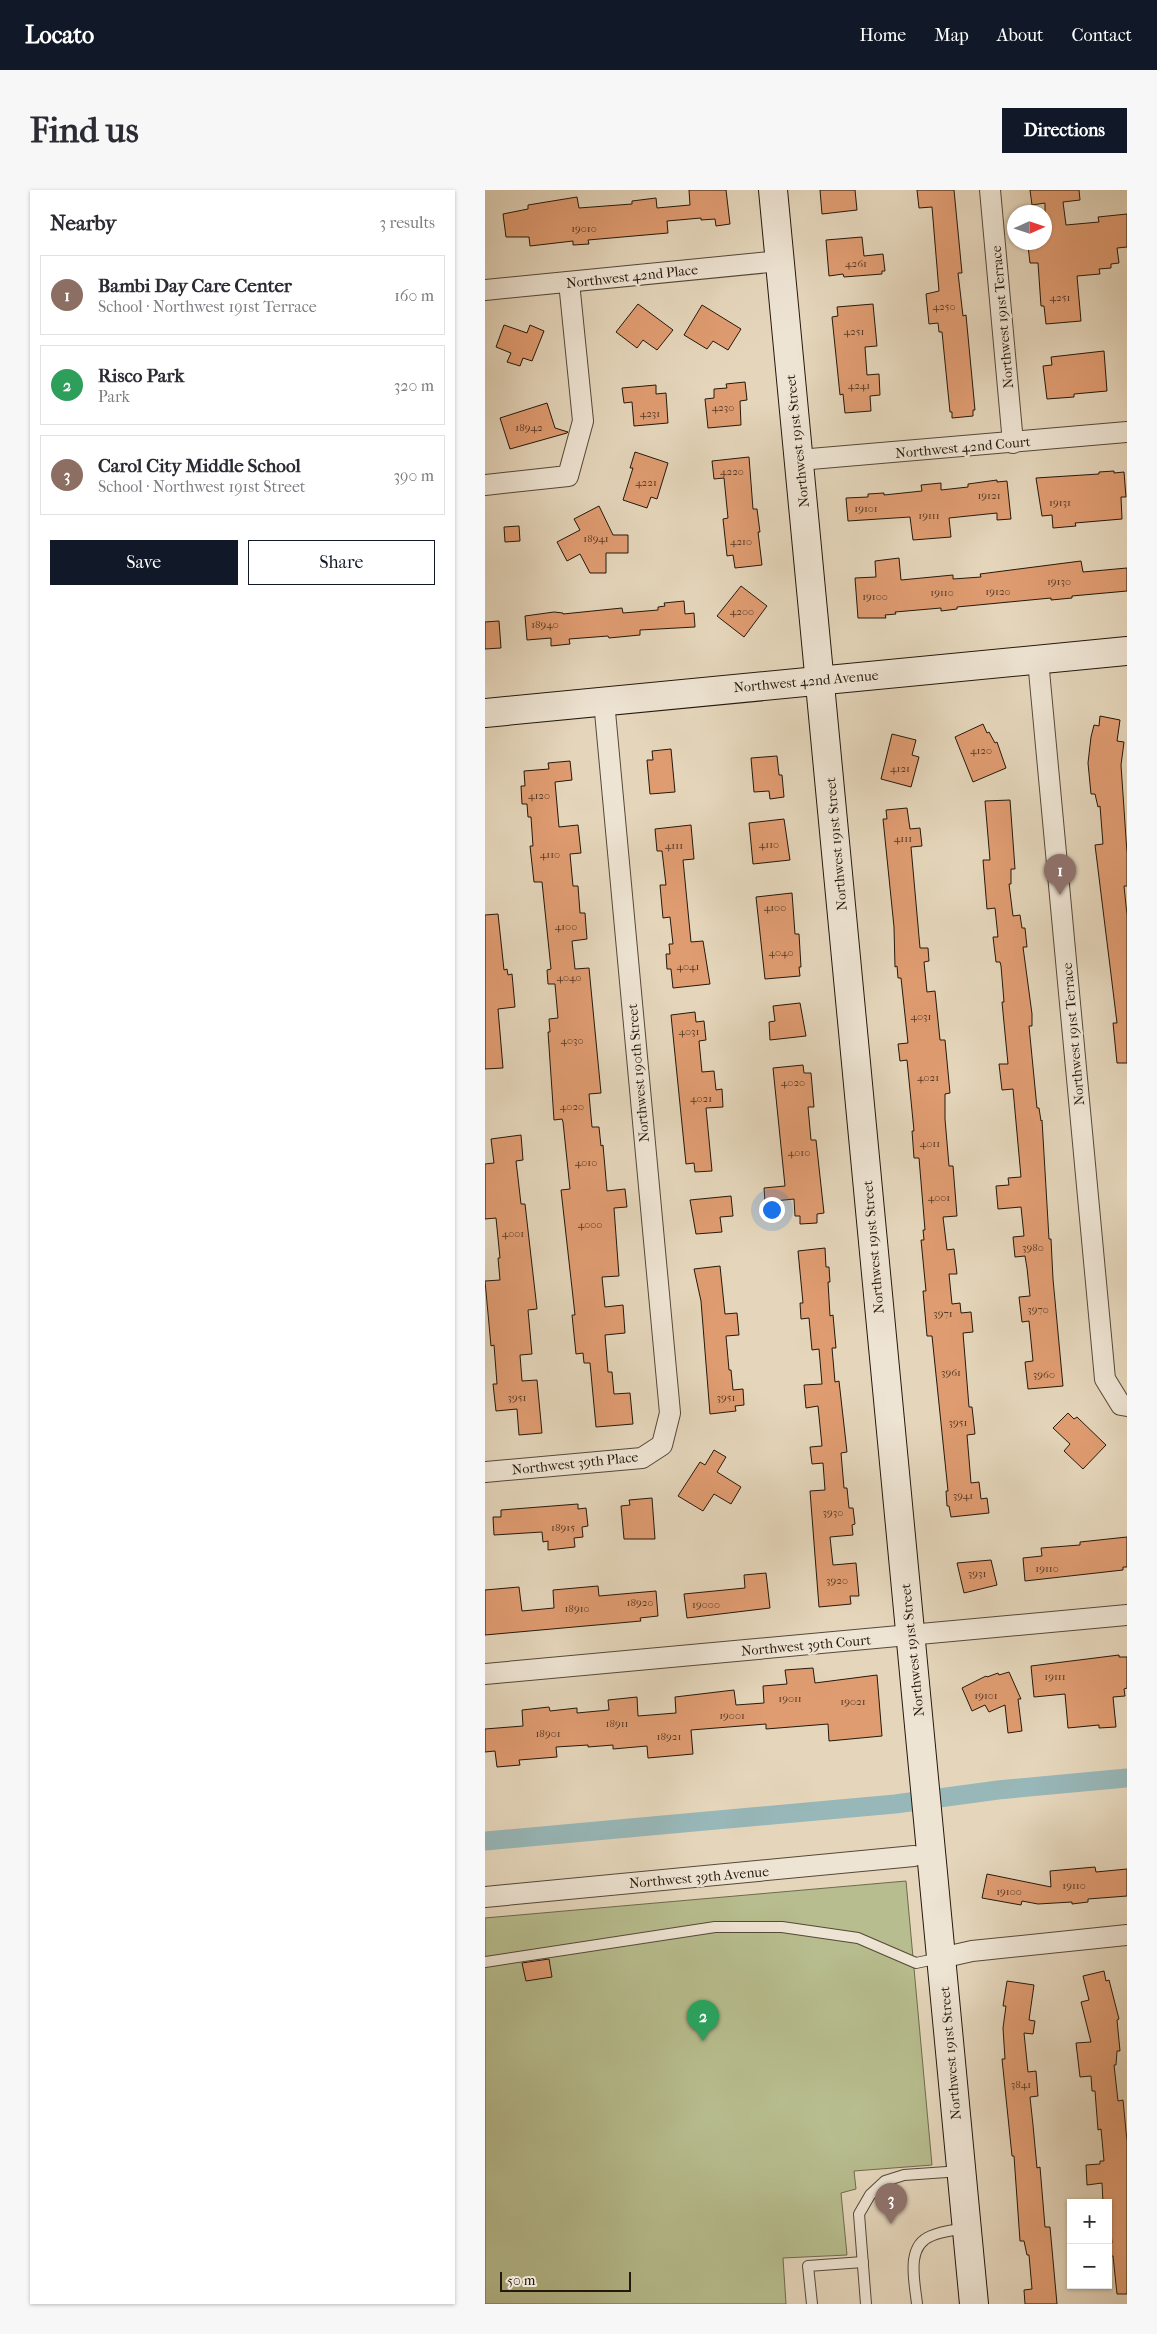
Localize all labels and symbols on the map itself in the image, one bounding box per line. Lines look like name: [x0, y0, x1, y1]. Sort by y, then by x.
north arrow: [1007, 205, 1052, 250]
house number: 19010: [571, 222, 597, 235]
street label: Northwest 191st Terrace: [988, 245, 1017, 389]
house number: 4261: [845, 257, 867, 270]
street label: Northwest 42nd Place: [565, 261, 699, 292]
house number: 4251: [1050, 291, 1070, 304]
house number: 4250: [933, 300, 955, 313]
house number: 4251: [844, 325, 864, 338]
street label: Northwest 191st Street: [782, 374, 813, 508]
house number: 4241: [848, 379, 870, 392]
house number: 4230: [712, 401, 734, 414]
house number: 4231: [640, 407, 660, 420]
house number: 18942: [515, 421, 543, 434]
street label: Northwest 42nd Court: [895, 433, 1031, 462]
house number: 4220: [720, 465, 744, 478]
house number: 4221: [635, 476, 657, 489]
house number: 19121: [977, 489, 1001, 502]
house number: 19131: [1049, 496, 1071, 509]
house number: 19101: [854, 502, 878, 515]
house number: 19111: [918, 509, 940, 522]
house number: 18941: [583, 532, 609, 545]
house number: 4210: [730, 535, 752, 548]
house number: 19130: [1047, 575, 1071, 588]
house number: 19120: [985, 585, 1011, 598]
house number: 19110: [930, 586, 954, 599]
house number: 19100: [862, 590, 888, 603]
house number: 4200: [730, 605, 754, 618]
house number: 18940: [531, 618, 559, 631]
street label: Northwest 42nd Avenue: [733, 667, 879, 696]
house number: 4120: [970, 744, 992, 757]
house number: 4121: [890, 762, 910, 775]
street label: Northwest 191st Street: [822, 777, 851, 911]
house number: 4120: [528, 789, 550, 802]
house number: 4111: [894, 832, 912, 845]
house number: 4110: [759, 838, 779, 851]
house number: 4111: [665, 839, 683, 852]
house number: 4110: [540, 848, 560, 861]
pin: 1: [1044, 854, 1076, 895]
house number: 4100: [764, 901, 786, 914]
house number: 4100: [555, 920, 577, 933]
house number: 4040: [768, 946, 794, 959]
house number: 4041: [677, 960, 700, 973]
street label: Northwest 191st Terrace: [1059, 962, 1088, 1106]
house number: 4040: [556, 971, 582, 984]
street label: Northwest 190th Street: [624, 1003, 653, 1143]
house number: 4031: [910, 1010, 932, 1023]
house number: 4031: [678, 1025, 700, 1038]
house number: 4030: [560, 1034, 584, 1047]
house number: 4021: [917, 1071, 939, 1084]
house number: 4020: [781, 1076, 805, 1089]
house number: 4021: [690, 1092, 712, 1105]
house number: 4020: [560, 1100, 584, 1113]
house number: 4011: [920, 1137, 940, 1150]
house number: 4010: [788, 1146, 810, 1159]
house number: 4010: [575, 1156, 597, 1169]
street label: Northwest 191st Street: [859, 1180, 888, 1314]
house number: 4001: [928, 1191, 950, 1204]
your location: [759, 1197, 785, 1223]
house number: 4000: [578, 1218, 602, 1231]
house number: 4001: [502, 1227, 524, 1240]
house number: 3980: [1022, 1241, 1044, 1254]
house number: 3970: [1027, 1303, 1049, 1316]
house number: 3971: [933, 1307, 953, 1320]
house number: 3961: [941, 1366, 961, 1379]
house number: 3960: [1033, 1368, 1055, 1381]
house number: 3951: [508, 1391, 527, 1404]
house number: 3951: [717, 1391, 736, 1404]
house number: 3951: [949, 1416, 968, 1429]
street label: Northwest 39th Place: [511, 1448, 639, 1479]
house number: 3941: [953, 1489, 973, 1502]
house number: 3930: [823, 1506, 843, 1519]
house number: 18915: [551, 1521, 575, 1534]
house number: 19110: [1035, 1562, 1059, 1575]
house number: 3931: [968, 1567, 986, 1580]
house number: 3920: [826, 1574, 848, 1587]
street label: Northwest 191st Street: [897, 1583, 928, 1717]
house number: 18920: [627, 1596, 653, 1609]
house number: 19000: [692, 1598, 720, 1611]
house number: 18910: [564, 1602, 590, 1615]
street label: Northwest 39th Court: [740, 1631, 872, 1660]
house number: 19111: [1044, 1670, 1066, 1683]
house number: 19101: [974, 1689, 998, 1702]
house number: 19011: [778, 1692, 802, 1705]
house number: 19021: [840, 1695, 866, 1708]
house number: 19001: [719, 1709, 745, 1722]
house number: 18911: [605, 1717, 629, 1730]
house number: 18901: [535, 1727, 561, 1740]
house number: 18921: [657, 1730, 681, 1743]
street label: Northwest 39th Avenue: [628, 1863, 770, 1892]
house number: 19110: [1062, 1879, 1086, 1892]
house number: 19100: [996, 1885, 1022, 1898]
street label: Northwest 191st Street: [936, 1986, 965, 2120]
pin: 2: [687, 2000, 719, 2041]
house number: 3841: [1011, 2078, 1031, 2091]
pin: 3: [875, 2183, 907, 2224]
scale bar: [500, 2269, 631, 2292]

